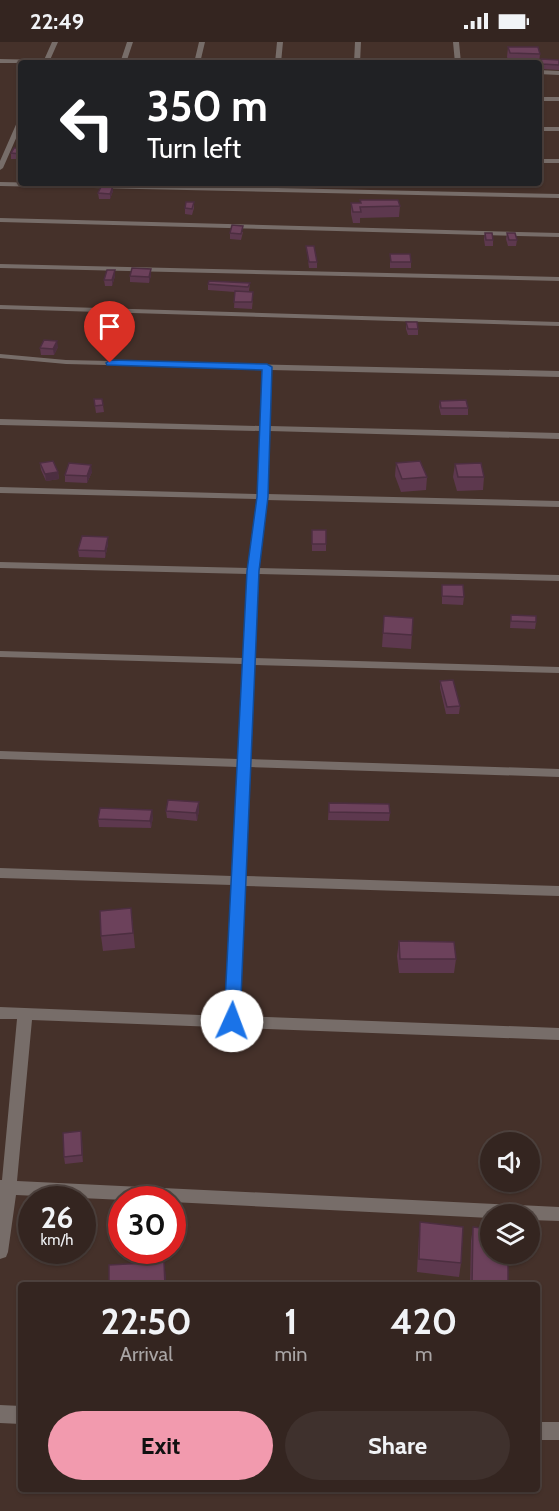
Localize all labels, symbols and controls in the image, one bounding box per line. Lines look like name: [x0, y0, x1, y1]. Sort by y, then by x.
text: 22:49: [30, 8, 84, 35]
text: 350 m: [147, 80, 268, 132]
icon: left: [48, 84, 126, 162]
text: Turn left: [147, 132, 241, 165]
pin: [84, 301, 135, 363]
icon: arrive: [93, 310, 126, 343]
position arrow: [200, 989, 264, 1053]
map controls: [480, 1132, 540, 1264]
button: sound: [480, 1132, 540, 1192]
speed limit sign: 30: [108, 1186, 186, 1264]
text: 26: [41, 1199, 73, 1236]
button: layers: [480, 1204, 540, 1264]
text: km/h: [41, 1231, 73, 1249]
text: 22:50: [101, 1299, 192, 1343]
text: 1: [284, 1299, 298, 1343]
text: 420: [390, 1299, 457, 1343]
text: Arrival: [120, 1342, 173, 1366]
text: min: [275, 1342, 307, 1366]
text: m: [415, 1342, 433, 1366]
button: Exit: [48, 1411, 273, 1480]
button: Share: [285, 1411, 510, 1480]

